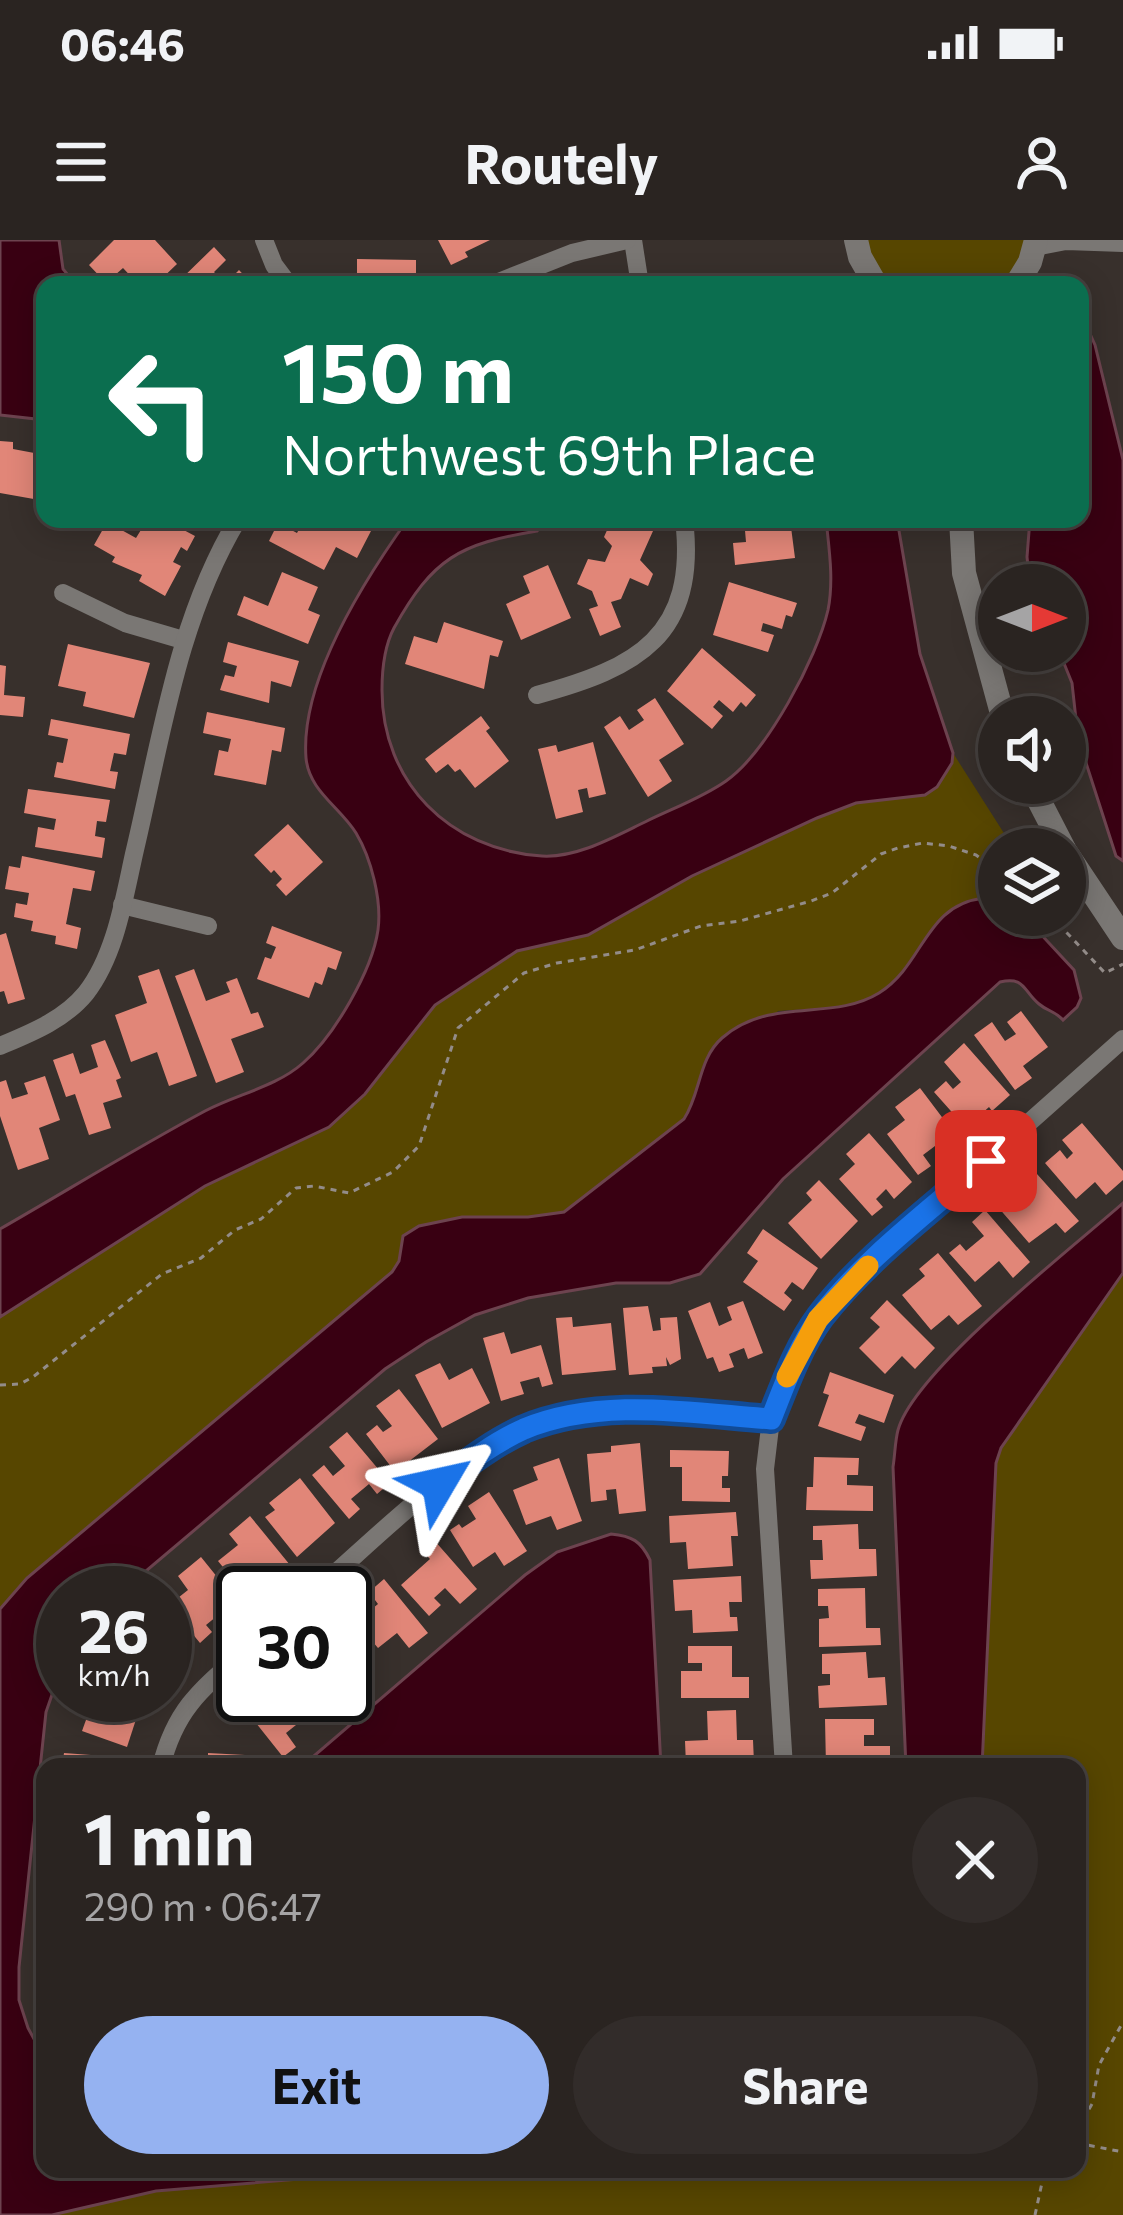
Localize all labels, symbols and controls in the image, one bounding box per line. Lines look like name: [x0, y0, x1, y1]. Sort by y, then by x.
text: 06:46: [60, 15, 185, 70]
icon: menu: [48, 129, 114, 195]
text: Routely: [465, 129, 658, 195]
icon: person: [1009, 129, 1075, 195]
text: 150 m: [282, 318, 514, 420]
icon: left: [84, 324, 240, 480]
text: Northwest 69th Place: [282, 420, 816, 486]
north arrow: [978, 564, 1086, 672]
map controls: [978, 564, 1086, 936]
button: sound: [978, 696, 1086, 804]
button: layers: [978, 828, 1086, 936]
pin: [935, 1110, 1037, 1212]
icon: arrive: [953, 1128, 1019, 1194]
position arrow: [376, 1421, 502, 1547]
speed limit sign: 30: [216, 1566, 372, 1722]
text: 26: [79, 1592, 149, 1665]
text: km/h: [78, 1655, 150, 1692]
text: 1 min: [84, 1792, 255, 1880]
button: close: [912, 1797, 1038, 1923]
text: 290 m · 06:47: [84, 1881, 322, 1929]
button: Exit: [84, 2016, 549, 2154]
button: Share: [573, 2016, 1038, 2154]

